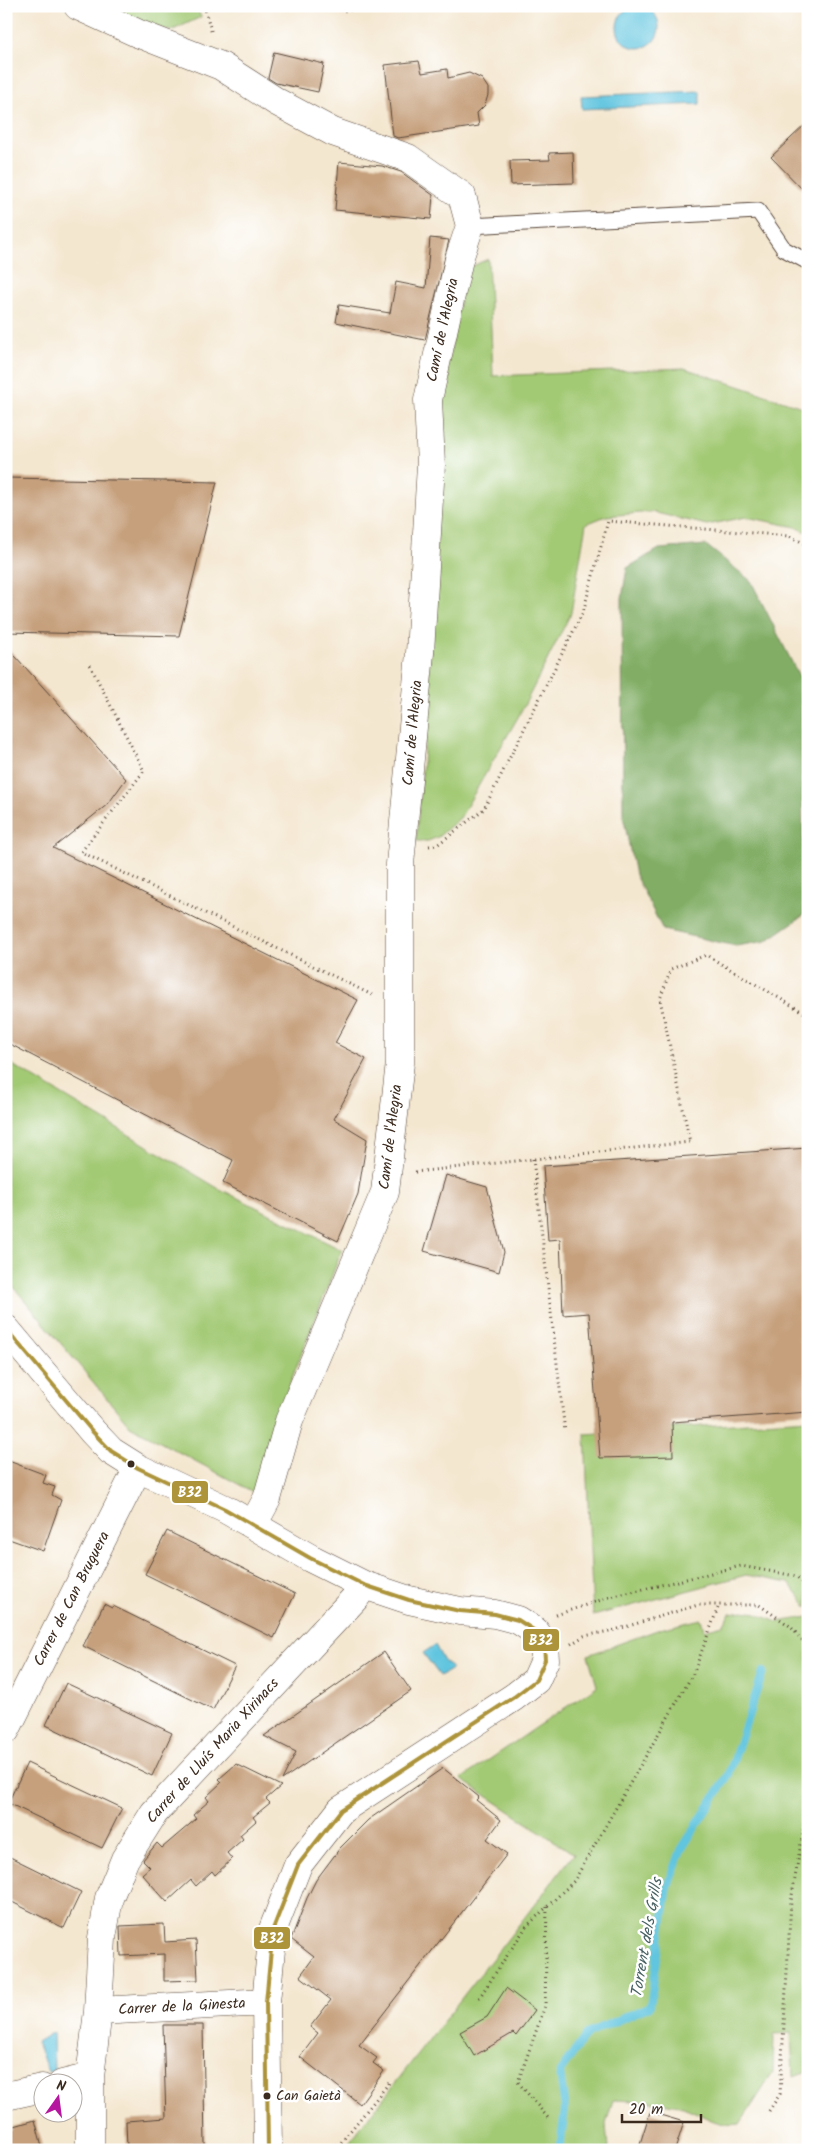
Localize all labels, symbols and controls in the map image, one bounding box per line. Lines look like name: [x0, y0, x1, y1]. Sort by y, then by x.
street label: Camí de l'Alegria: [420, 276, 466, 384]
street label: Camí de l'Alegria: [396, 679, 430, 787]
street label: Camí de l'Alegria: [373, 1083, 409, 1191]
unlabelled marker: [126, 1459, 136, 1469]
line badge: B32: [171, 1480, 209, 1504]
text: B32: [178, 1482, 202, 1504]
street label: Carrer de Can Bruguera: [28, 1527, 116, 1671]
line badge: B32: [522, 1628, 560, 1652]
text: B32: [529, 1630, 553, 1652]
street label: Carrer de Lluís Maria Xirinacs: [141, 1672, 286, 1829]
water label: Torrent dels Grills: [624, 1874, 670, 2000]
line badge: B32: [253, 1926, 291, 1950]
text: B32: [260, 1928, 284, 1950]
street label: Carrer de la Ginesta: [118, 1992, 246, 2022]
north arrow: [32, 2074, 82, 2124]
text: N: [54, 2075, 68, 2098]
place label: Can Gaietà: [276, 2085, 341, 2107]
marker: Can Gaietà: [262, 2091, 272, 2101]
scale bar: [622, 2091, 700, 2123]
text: 20 m: [629, 2098, 663, 2122]

